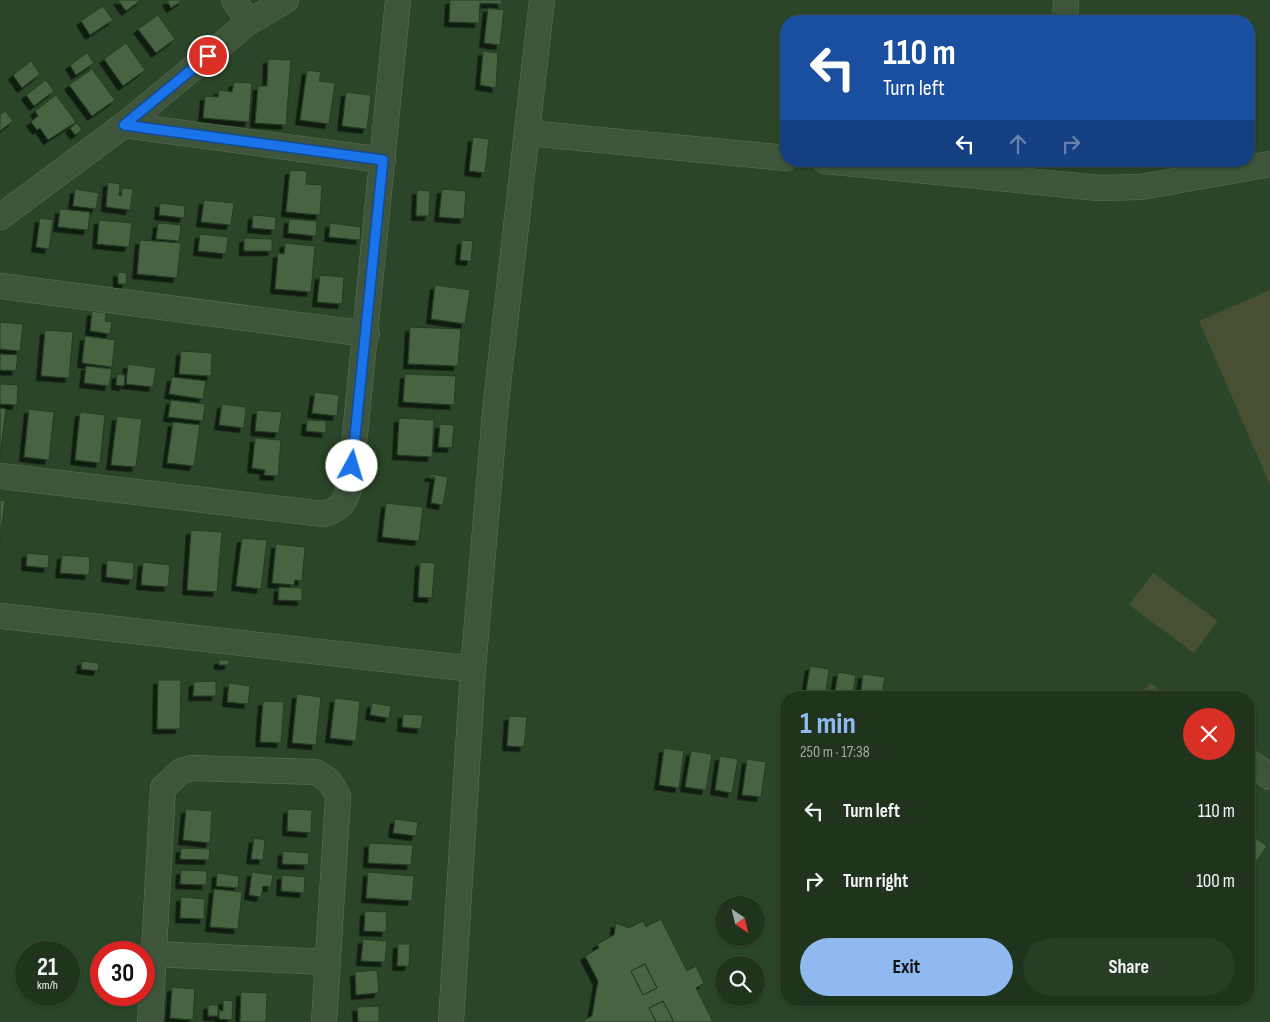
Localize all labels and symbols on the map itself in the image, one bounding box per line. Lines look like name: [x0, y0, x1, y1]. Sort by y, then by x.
pin: [187, 35, 229, 77]
position arrow: [325, 439, 377, 491]
north arrow: [715, 896, 765, 946]
speed limit sign: 30: [90, 941, 155, 1006]

